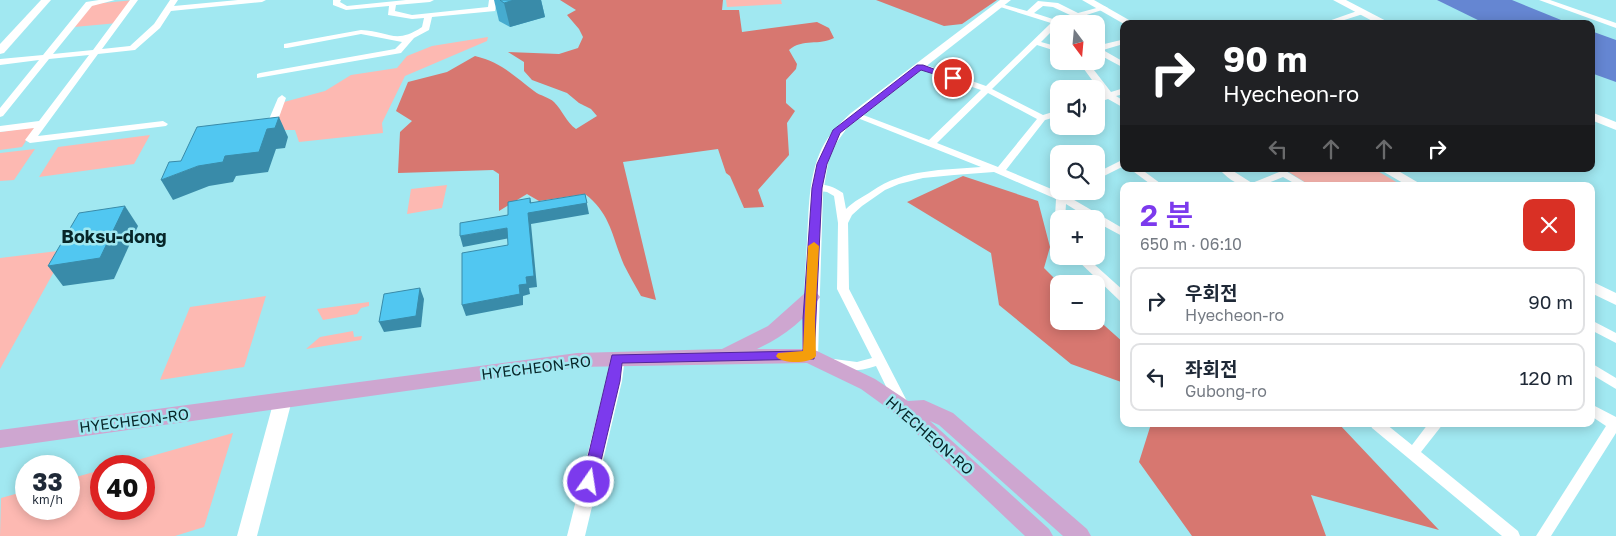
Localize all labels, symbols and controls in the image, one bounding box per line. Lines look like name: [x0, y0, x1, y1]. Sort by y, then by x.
north arrow: [1050, 15, 1105, 70]
map controls: [1050, 15, 1105, 330]
text: 90 m: [1223, 38, 1307, 80]
icon: right: [1140, 40, 1205, 105]
pin: [932, 57, 974, 99]
icon: arrive: [939, 64, 967, 92]
button: sound: [1050, 80, 1105, 135]
text: Hyecheon-ro: [1223, 80, 1359, 107]
icon: left: [1264, 135, 1292, 163]
icon: ahead: [1317, 135, 1345, 163]
icon: ahead: [1370, 135, 1398, 163]
icon: right: [1423, 135, 1451, 163]
button: search: [1050, 145, 1105, 200]
text: 2 분: [1140, 197, 1193, 233]
button: close: [1523, 199, 1575, 251]
button: +: [1050, 210, 1105, 265]
district label: Boksu-dong: [61, 225, 167, 247]
text: 650 m · 06:10: [1140, 234, 1242, 254]
button: −: [1050, 275, 1105, 330]
text: 우회전: [1185, 281, 1237, 304]
icon: right: [1142, 287, 1170, 315]
text: 90 m: [1528, 290, 1573, 313]
text: Hyecheon-ro: [1185, 305, 1284, 325]
street label: HYECHEON-RO: [480, 351, 592, 383]
text: 좌회전: [1185, 357, 1237, 380]
icon: left: [1142, 363, 1170, 391]
text: 120 m: [1519, 366, 1573, 389]
text: Gubong-ro: [1185, 381, 1267, 401]
street label: HYECHEON-RO: [882, 392, 978, 478]
street label: HYECHEON-RO: [78, 404, 190, 436]
speed limit sign: 40: [90, 455, 155, 520]
position arrow: [562, 455, 614, 507]
text: 33: [32, 466, 63, 497]
text: km/h: [32, 492, 63, 507]

